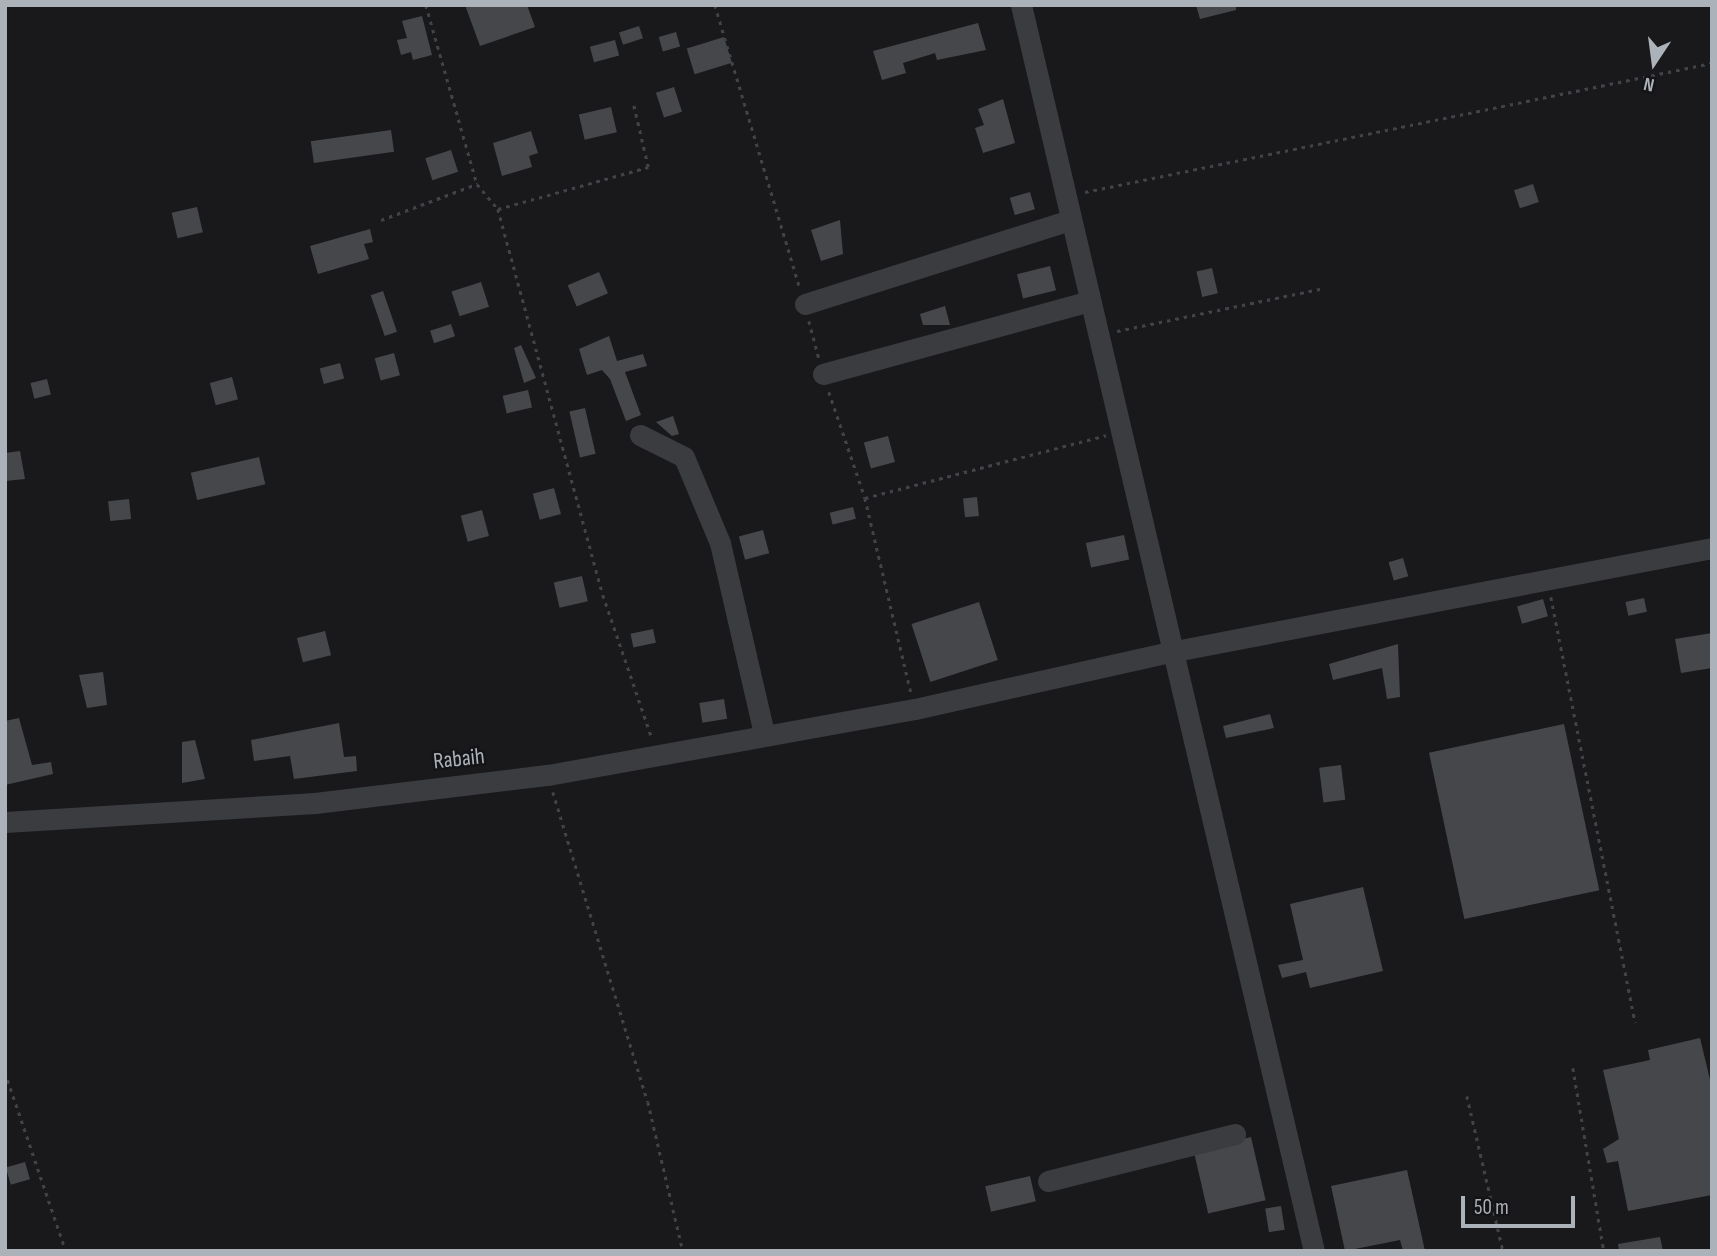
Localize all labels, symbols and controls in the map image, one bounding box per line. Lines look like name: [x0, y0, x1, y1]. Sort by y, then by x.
north arrow: [1619, 28, 1689, 98]
text: N: [1642, 72, 1657, 96]
street label: Rabaih: [432, 743, 486, 775]
scale bar: [1465, 1182, 1579, 1226]
text: 50 m: [1474, 1195, 1509, 1220]

